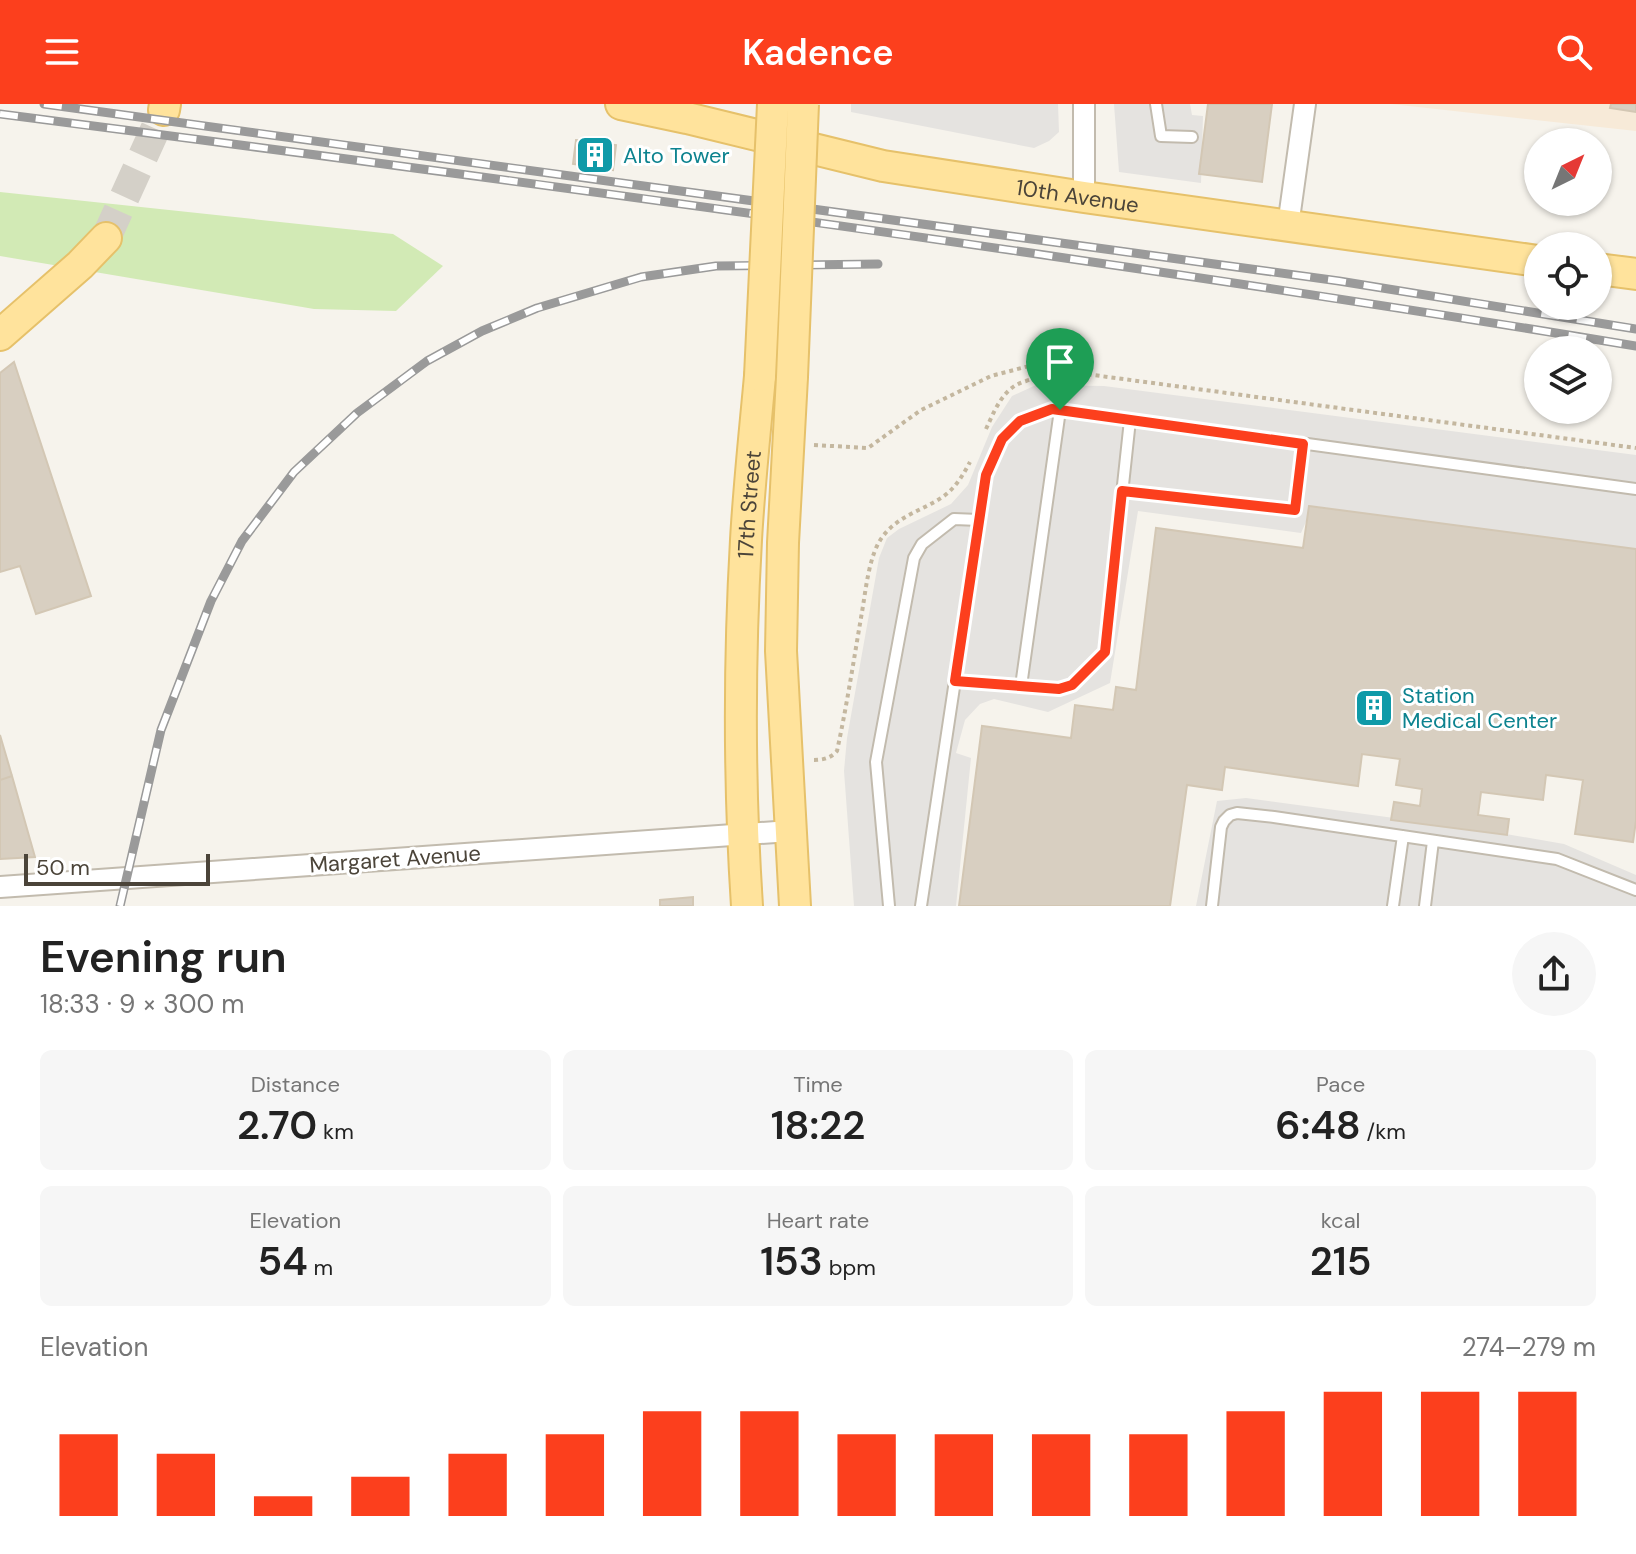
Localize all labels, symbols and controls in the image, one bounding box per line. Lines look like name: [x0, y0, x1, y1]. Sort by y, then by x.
text: Kadence: [742, 29, 894, 76]
icon: menu: [40, 30, 84, 74]
icon: search: [1552, 30, 1596, 74]
north arrow: [1524, 128, 1612, 216]
map controls: [1524, 128, 1612, 424]
building icon: Alto Tower: [574, 134, 616, 176]
place label: Alto Tower: [623, 141, 730, 170]
street label: 10th Avenue: [1014, 172, 1141, 219]
button: locate: [1524, 232, 1612, 320]
pin: [1026, 328, 1094, 410]
button: layers: [1524, 336, 1612, 424]
icon: arrive: [1038, 340, 1082, 384]
street label: 17th Street: [731, 449, 767, 559]
place label: Station Medical Center: [1402, 681, 1557, 735]
building icon: Station Medical Center: [1353, 687, 1395, 729]
street label: Margaret Avenue: [308, 839, 482, 879]
scale bar: [24, 850, 210, 886]
text: 50 m: [36, 853, 90, 882]
text: Evening run: [40, 928, 287, 986]
button: share: [1512, 932, 1596, 1016]
text: 18:33 · 9 × 300 m: [40, 987, 244, 1021]
text: Distance: [251, 1070, 340, 1099]
text: Time: [793, 1070, 843, 1099]
text: Pace: [1316, 1070, 1365, 1099]
text: 2.70: [237, 1099, 317, 1151]
text: 18:22: [771, 1099, 865, 1151]
text: 6:48: [1275, 1099, 1361, 1151]
text: km: [317, 1117, 354, 1146]
text: /km: [1361, 1117, 1406, 1146]
text: Elevation: [249, 1206, 341, 1235]
text: Heart rate: [767, 1206, 869, 1235]
text: kcal: [1321, 1206, 1361, 1235]
text: 54: [257, 1235, 308, 1287]
text: 153: [760, 1235, 823, 1287]
text: 215: [1310, 1235, 1372, 1287]
text: m: [308, 1253, 333, 1282]
text: bpm: [823, 1253, 876, 1282]
text: Elevation: [40, 1330, 148, 1364]
text: 274–279 m: [1462, 1330, 1596, 1364]

